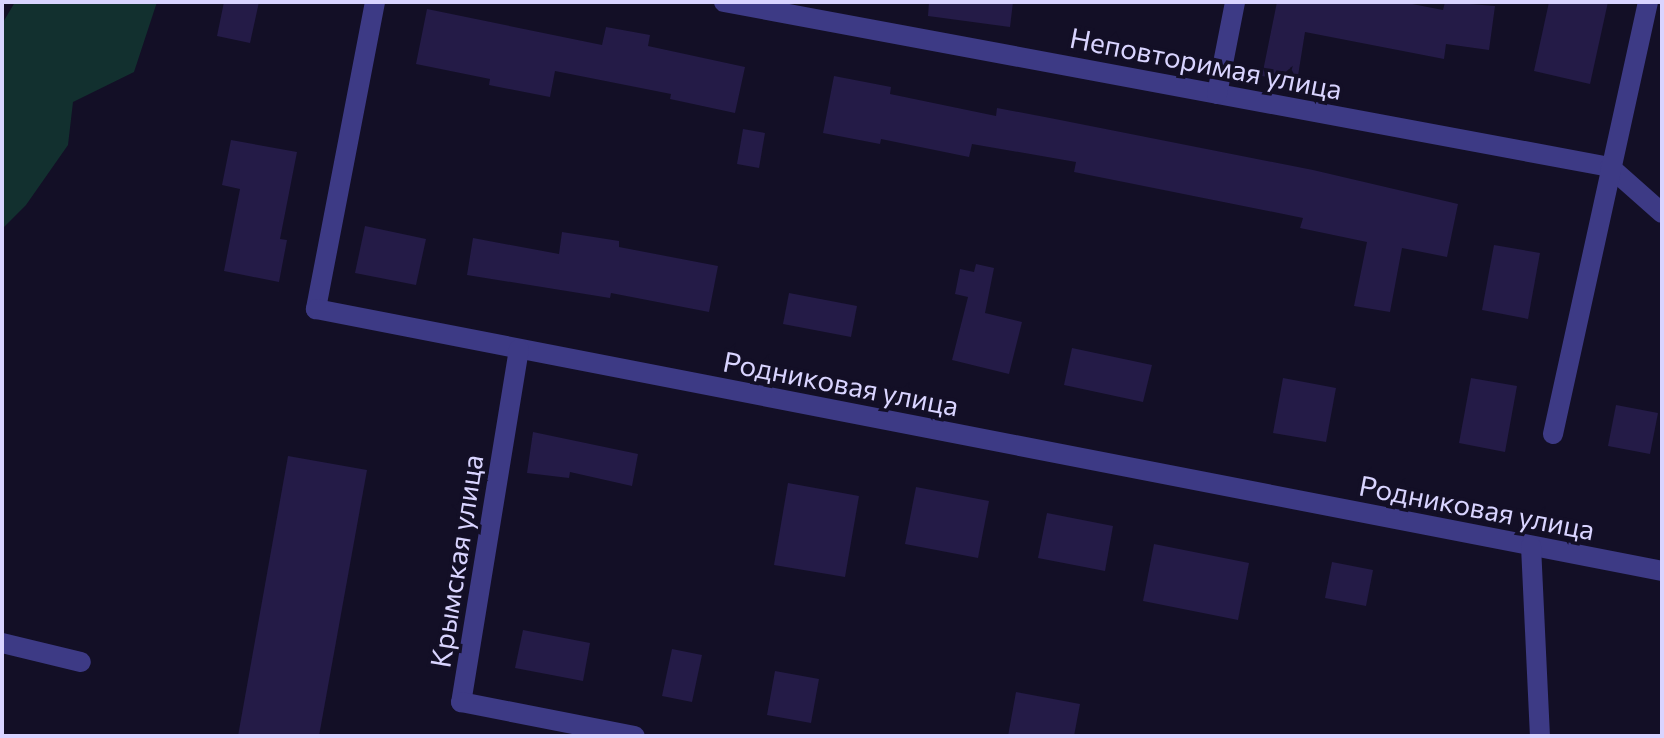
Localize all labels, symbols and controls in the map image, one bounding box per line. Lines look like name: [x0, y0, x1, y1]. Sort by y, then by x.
street label: Неповторимая улица: [1067, 20, 1345, 106]
street label: Родниковая улица: [720, 344, 962, 422]
street label: Крымская улица: [423, 452, 489, 670]
street label: Родниковая улица: [1356, 468, 1598, 546]

